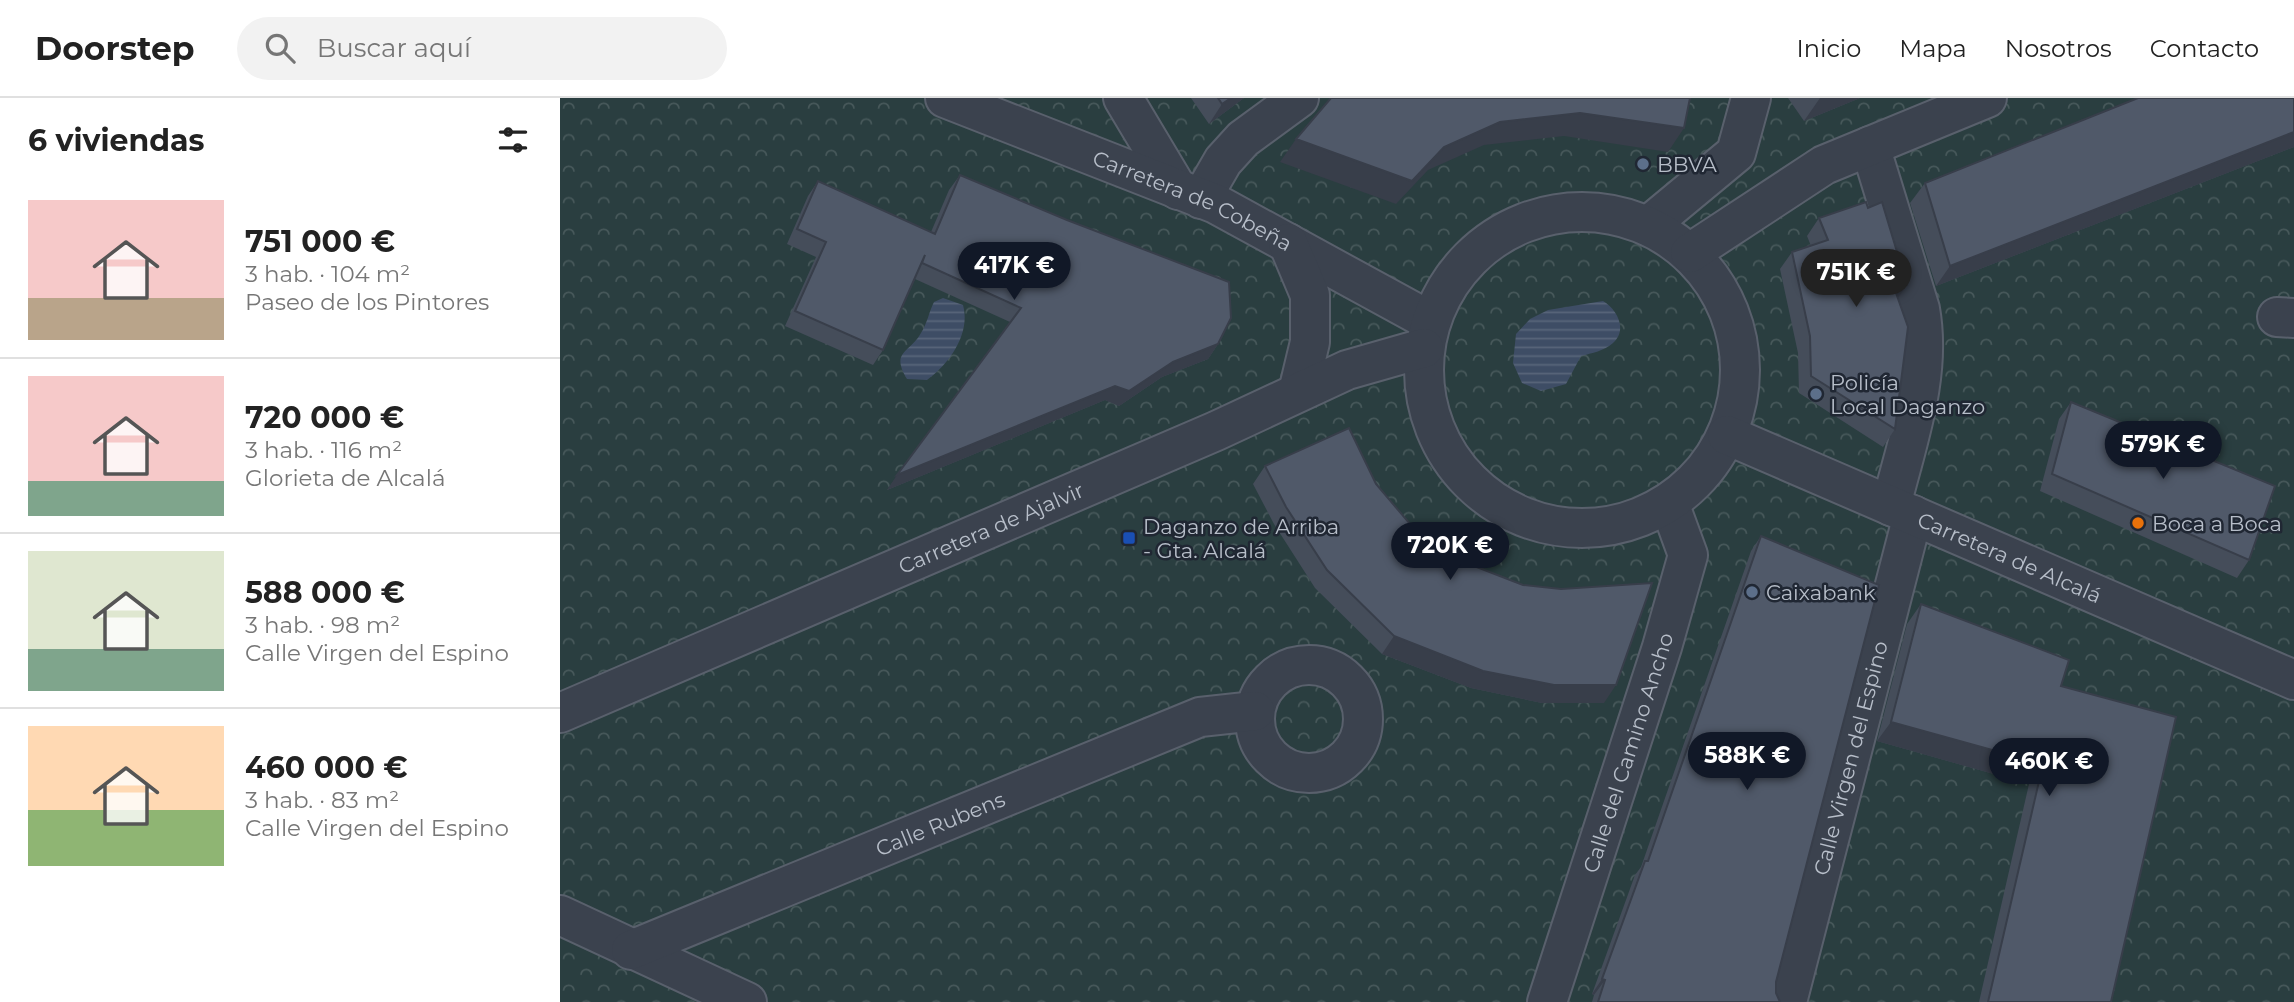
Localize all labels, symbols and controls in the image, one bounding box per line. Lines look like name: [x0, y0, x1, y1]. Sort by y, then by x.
search box: [237, 17, 727, 80]
text: Doorstep: [35, 28, 195, 68]
icon: search: [261, 29, 299, 67]
text: Buscar aquí: [317, 32, 471, 64]
text: Inicio: [1796, 34, 1861, 63]
text: Mapa: [1899, 34, 1967, 63]
text: Nosotros: [2005, 34, 2112, 63]
text: Contacto: [2150, 34, 2259, 63]
icon: filters: [494, 121, 532, 159]
text: 6 viviendas: [28, 122, 205, 159]
street label: Carretera de Cobeña: [1089, 145, 1297, 256]
place label: BBVA: [1657, 152, 1718, 177]
marker: BBVA: [1635, 156, 1651, 172]
text: 751 000 €: [245, 223, 395, 260]
icon: home: [84, 228, 168, 312]
pin: 417K €: [957, 242, 1071, 302]
pin: 751K €: [1799, 250, 1913, 309]
text: 417K €: [974, 251, 1054, 279]
text: 751K €: [1817, 258, 1895, 286]
text: 3 hab. · 104 m²: [245, 260, 410, 288]
text: Paseo de los Pintores: [245, 288, 489, 316]
place label: Policía Local Daganzo: [1830, 370, 1985, 419]
marker: Policía Local Daganzo: [1808, 386, 1824, 402]
text: 720 000 €: [245, 399, 404, 436]
icon: home: [84, 404, 168, 488]
pin: 579K €: [2106, 422, 2220, 481]
text: 579K €: [2121, 430, 2205, 458]
text: 3 hab. · 116 m²: [245, 436, 402, 464]
text: Glorieta de Alcalá: [245, 464, 445, 492]
street label: Carretera de Ajalvir: [894, 477, 1087, 579]
street label: Carretera de Alcalá: [1914, 506, 2106, 608]
place label: Boca a Boca: [2152, 511, 2282, 536]
place label: Daganzo de Arriba - Gta. Alcalá: [1143, 514, 1339, 563]
marker: Boca a Boca: [2130, 515, 2146, 531]
pin: 720K €: [1393, 522, 1507, 582]
marker: Daganzo de Arriba - Gta. Alcalá: [1121, 530, 1137, 546]
text: 720K €: [1407, 531, 1493, 559]
text: 588 000 €: [245, 574, 405, 611]
icon: home: [84, 579, 168, 663]
place label: Caixabank: [1766, 580, 1876, 605]
marker: Caixabank: [1744, 584, 1760, 600]
text: 3 hab. · 98 m²: [245, 611, 400, 639]
street label: Calle del Camino Ancho: [1577, 630, 1678, 876]
street label: Calle Virgen del Espino: [1808, 638, 1892, 878]
text: Calle Virgen del Espino: [245, 639, 509, 667]
pin: 588K €: [1690, 732, 1804, 792]
pin: 460K €: [1992, 738, 2106, 798]
text: 588K €: [1704, 741, 1790, 769]
text: 460K €: [2005, 747, 2093, 775]
text: 460 000 €: [245, 749, 408, 786]
icon: home: [84, 754, 168, 838]
text: 3 hab. · 83 m²: [245, 786, 399, 814]
street label: Calle Rubens: [872, 786, 1008, 861]
text: Calle Virgen del Espino: [245, 814, 509, 842]

